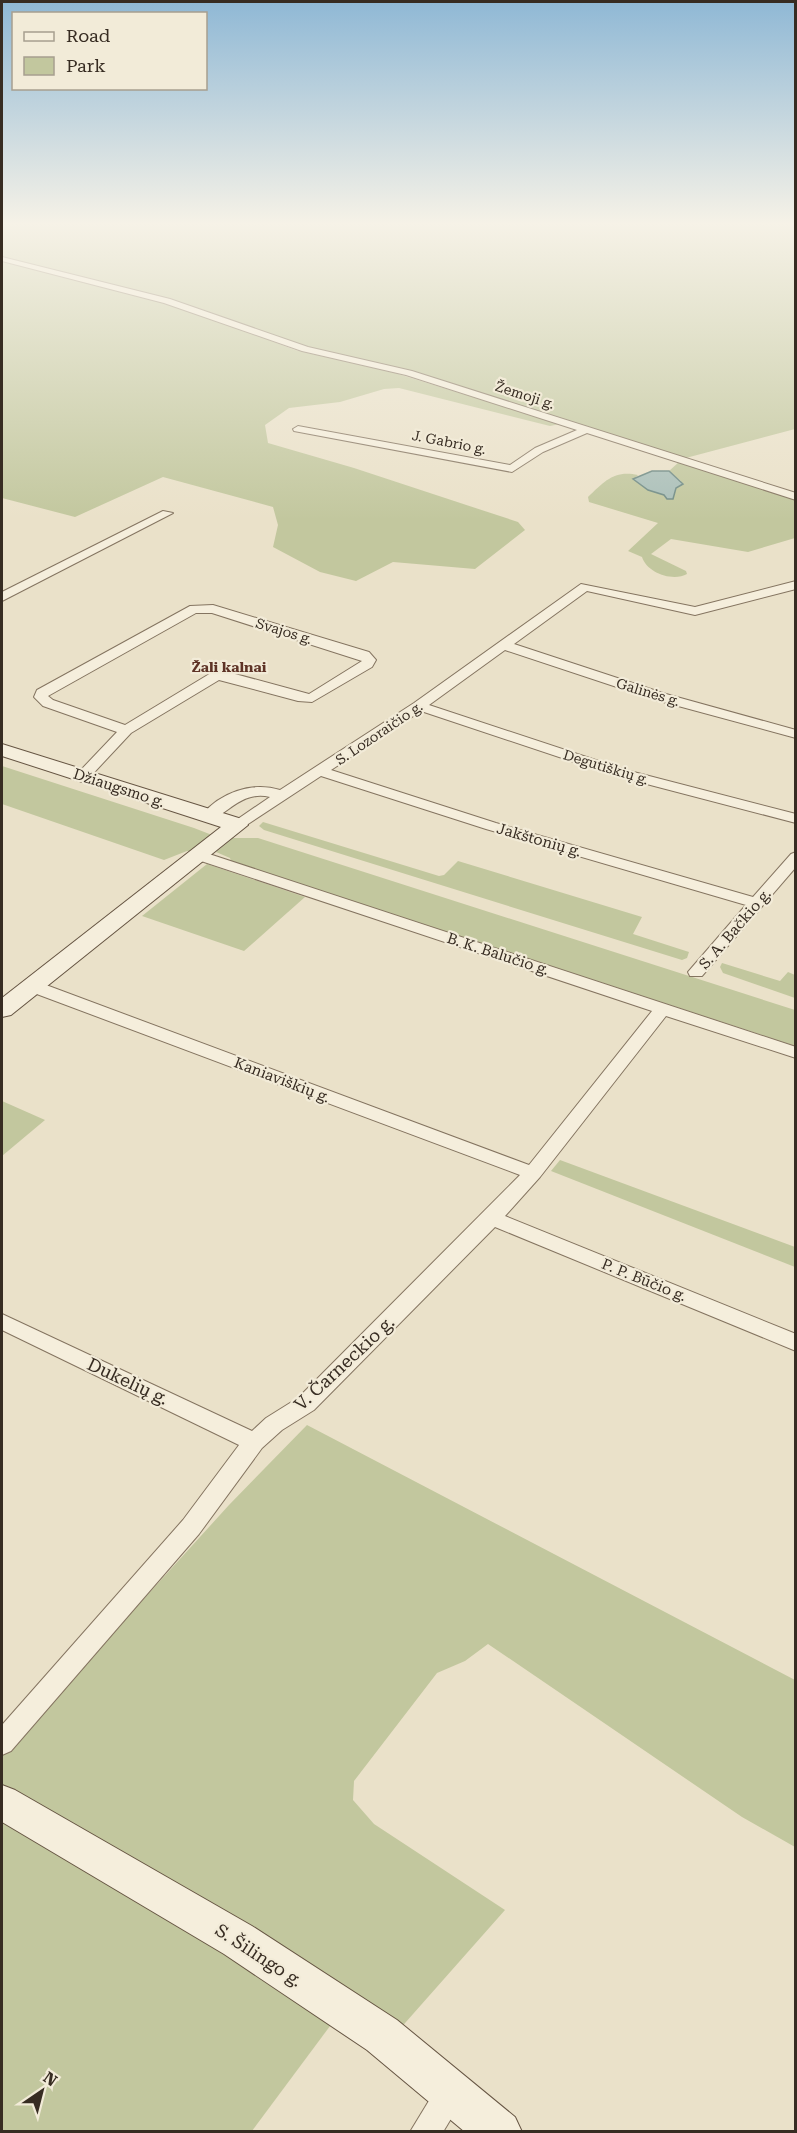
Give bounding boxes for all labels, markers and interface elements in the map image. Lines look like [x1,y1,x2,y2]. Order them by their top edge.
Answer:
legend [12,12,207,90]
text: Road [66,25,111,46]
text: Park [66,55,106,76]
street label: Žemoji g. [493,378,557,412]
street label: J. Gabrio g. [411,427,487,457]
street label: Svajos g. [254,615,314,647]
district label: Žali kalnai [192,659,267,675]
street label: Galinės g. [614,675,682,709]
street label: S. Lozoraičio g. [333,698,425,768]
street label: Degutiškių g. [561,746,651,788]
street label: Džiaugsmo g. [71,765,167,811]
street label: Jakštonių g. [495,819,583,861]
street label: S. A. Bačkio g. [695,885,775,973]
street label: B. K. Balučio g. [445,929,551,979]
street label: Kaniaviškių g. [232,1053,332,1107]
street label: P. P. Būčio g. [599,1255,689,1305]
street label: V. Čarneckio g. [290,1311,398,1415]
street label: Dukelių g. [84,1353,172,1409]
street label: S. Šilingo g. [212,1919,306,1991]
north arrow [12,2061,72,2121]
text: N [40,2068,61,2090]

